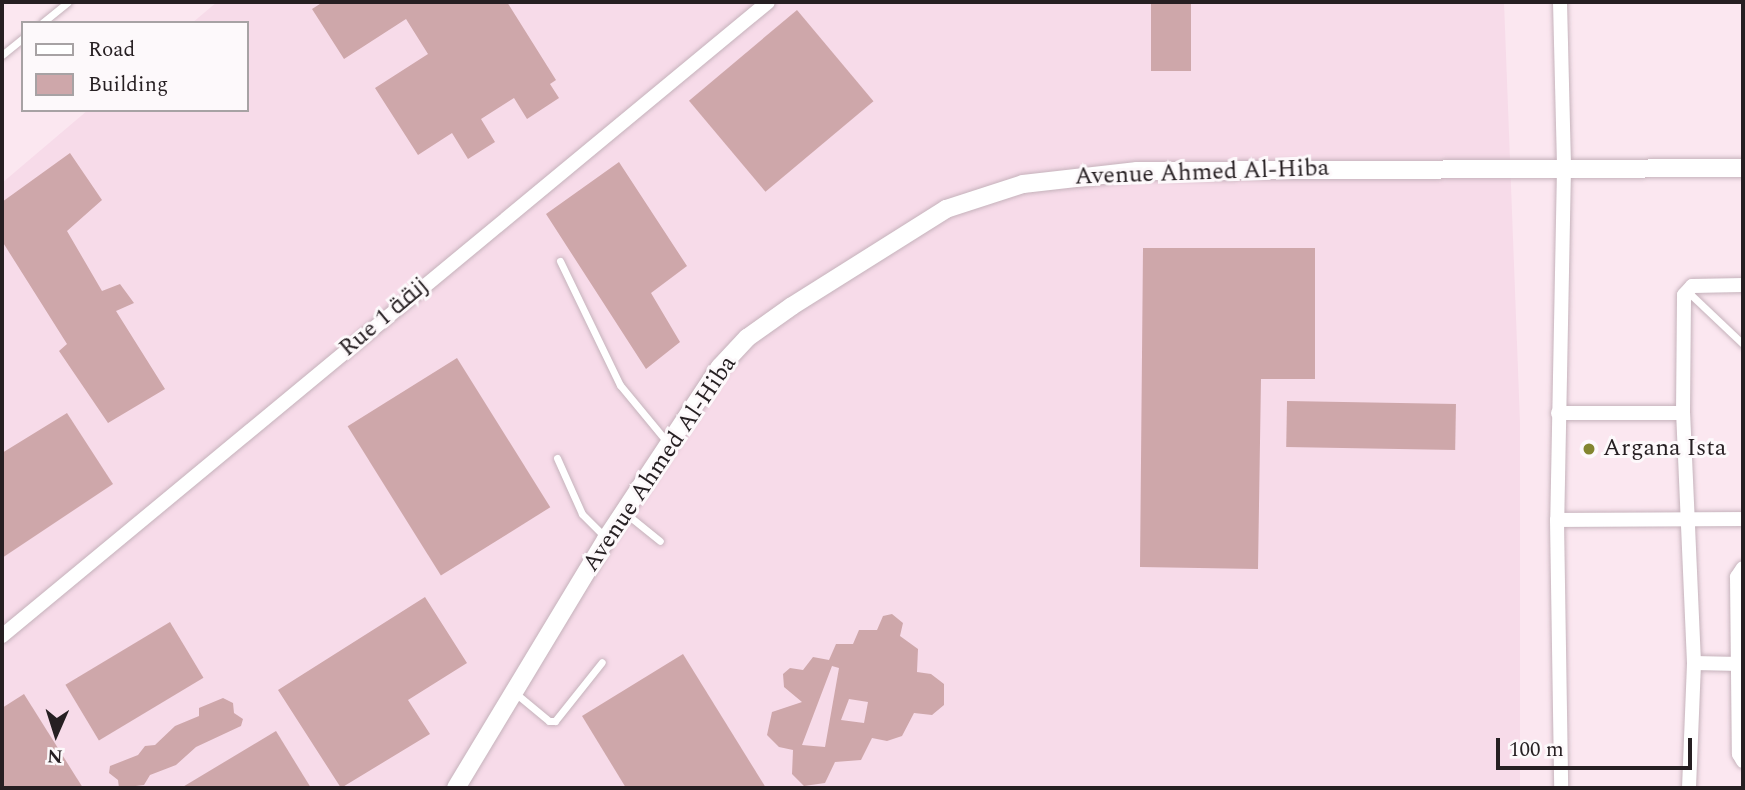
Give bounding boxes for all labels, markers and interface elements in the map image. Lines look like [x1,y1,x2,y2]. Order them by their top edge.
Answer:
legend [21,21,248,112]
text: Road [88,34,135,66]
text: Building [88,69,168,101]
street label: Avenue Ahmed Al-Hiba [1074,154,1330,192]
street label: Rue 1 زنقة [334,273,434,363]
street label: Avenue Ahmed Al-Hiba [577,350,743,578]
place label: Argana Ista [1603,435,1726,463]
marker: Argana Ista [1581,441,1597,457]
north arrow [21,699,91,769]
scale bar [1500,724,1696,768]
text: 100 m [1509,734,1564,766]
text: N [46,741,63,770]

